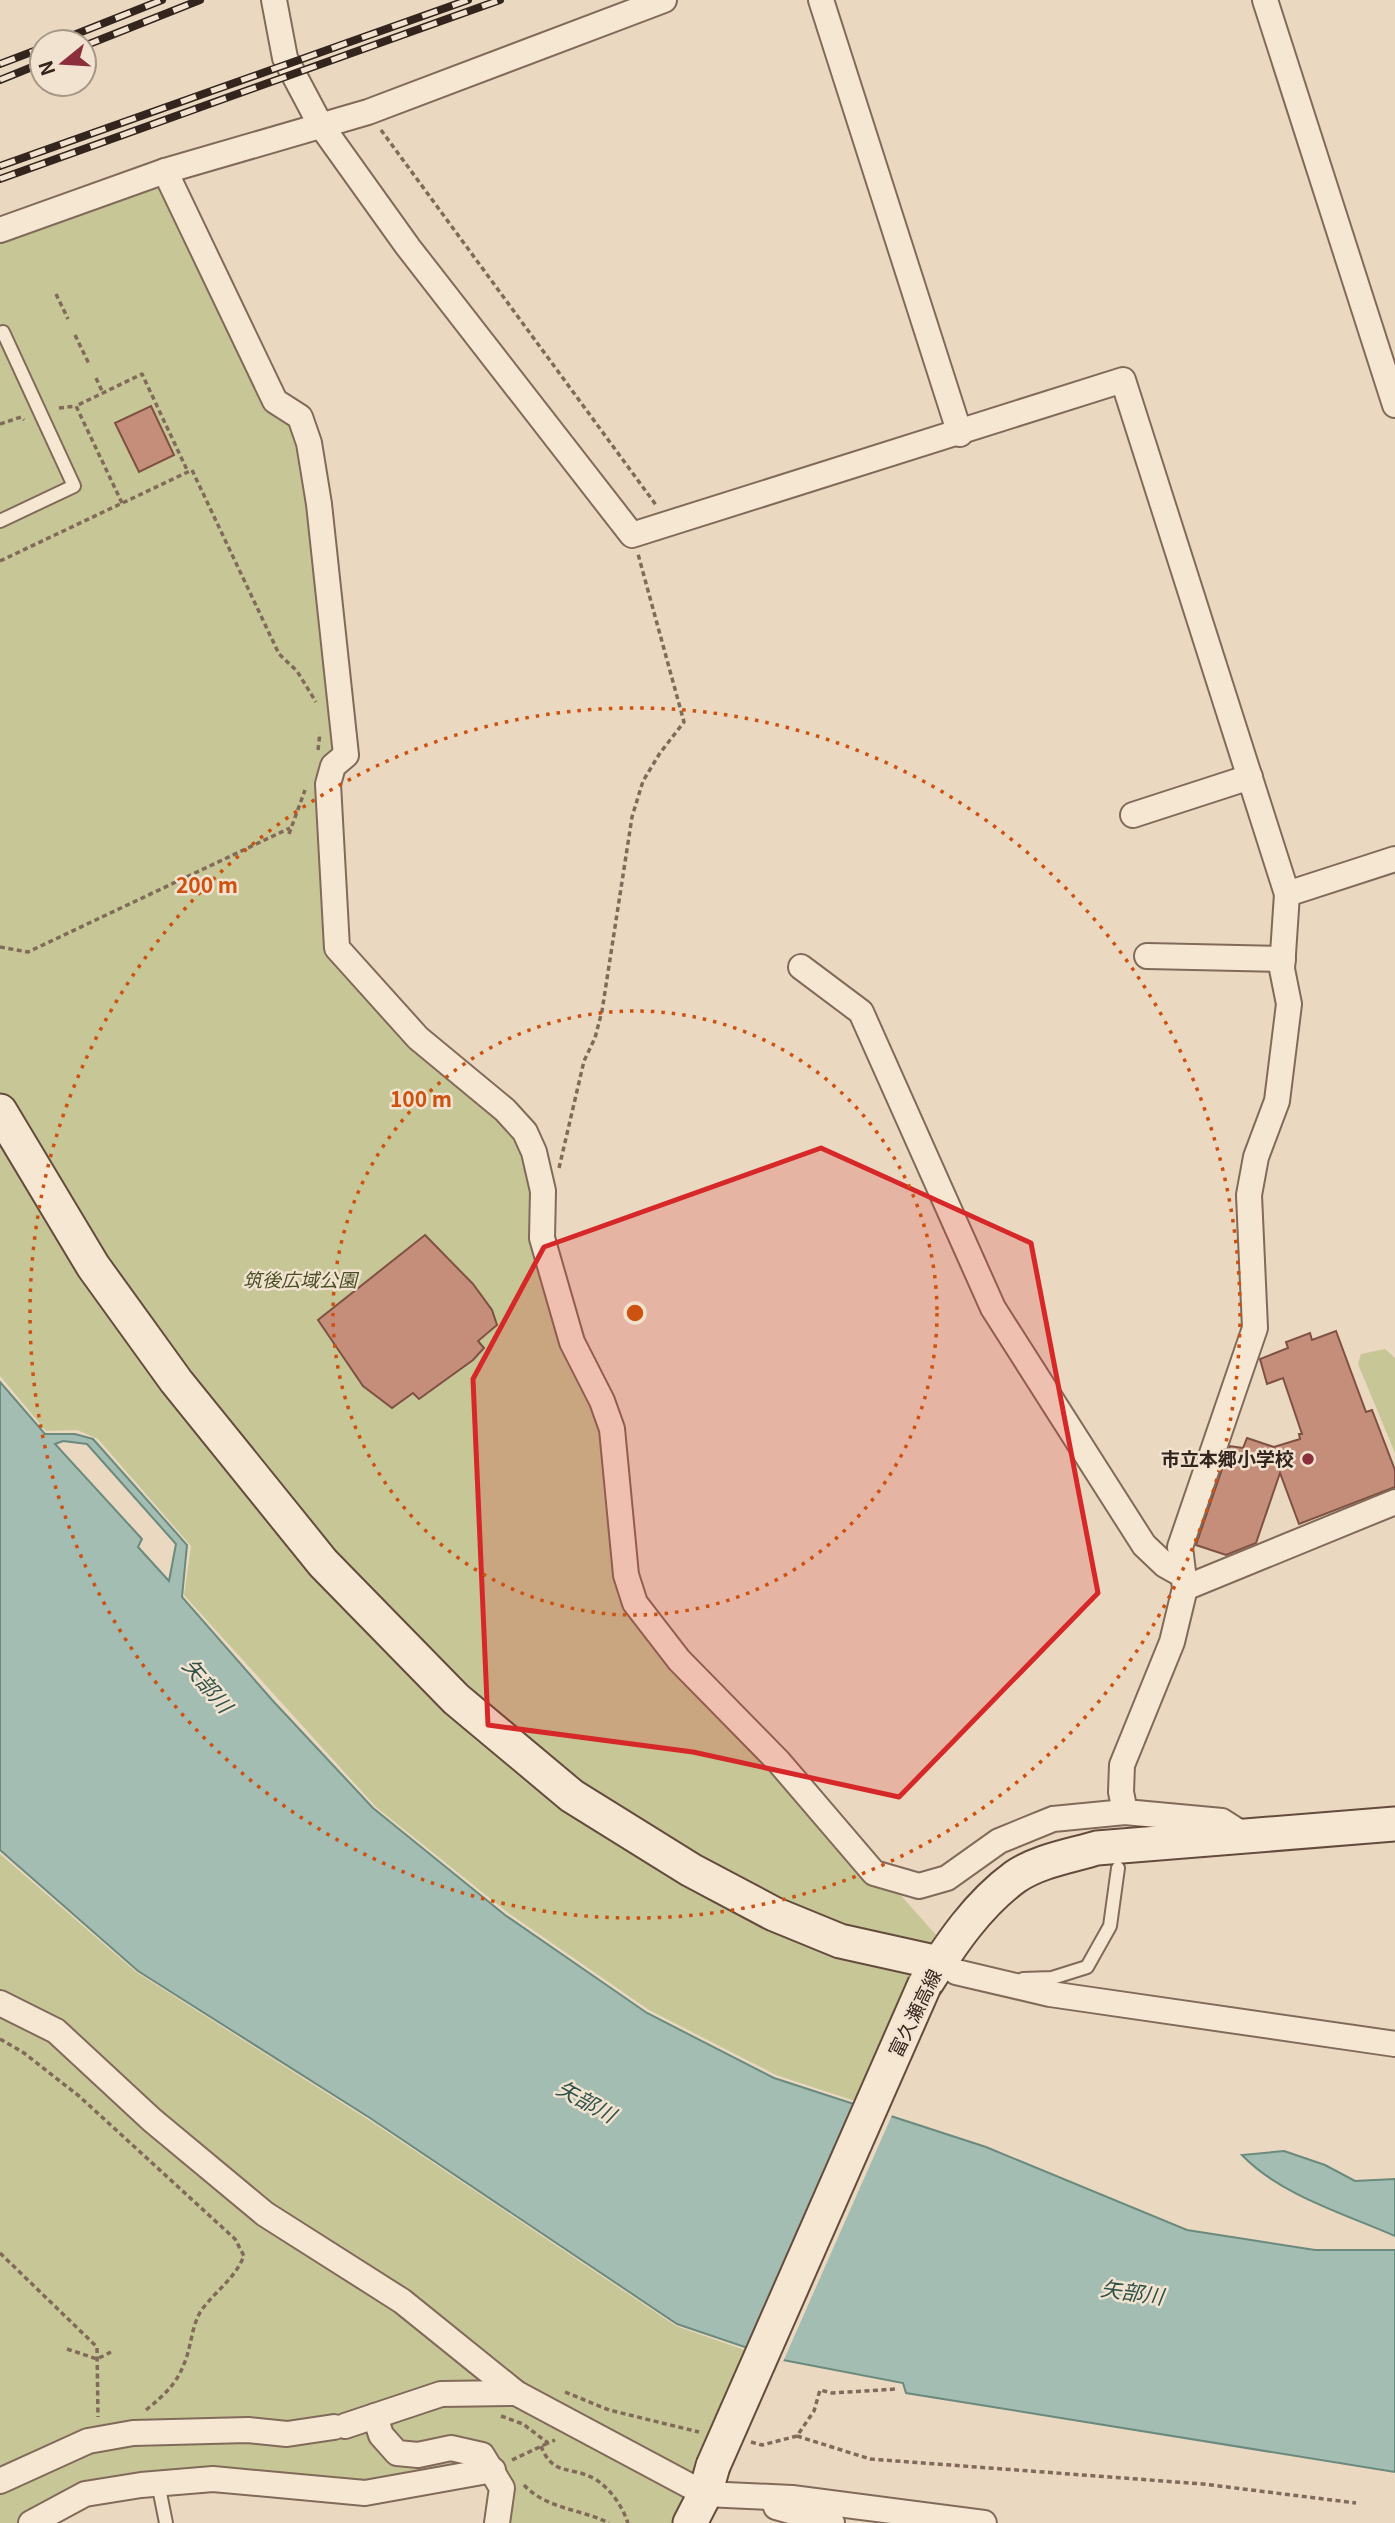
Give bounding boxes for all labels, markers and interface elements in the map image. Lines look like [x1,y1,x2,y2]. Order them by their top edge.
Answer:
north arrow [28,28,98,98]
text: N [30,58,60,80]
text: 200 m [176,869,238,899]
text: 100 m [390,1083,452,1113]
park label: 筑後広域公園 [243,1265,360,1292]
centre of rings [623,1301,647,1325]
place label: 市立本郷小学校 [1161,1444,1294,1471]
marker: 市立本郷小学校 [1300,1451,1316,1467]
water label: 矢部川 [177,1651,242,1720]
street label: 富久瀬高線 [881,1964,947,2061]
water label: 矢部川 [552,2072,624,2130]
water label: 矢部川 [1099,2272,1168,2311]

